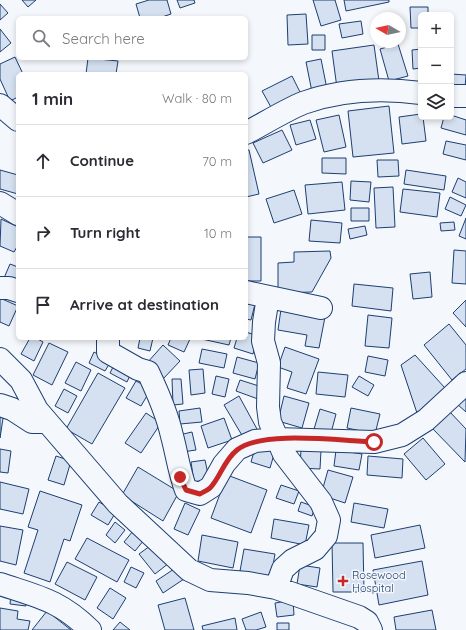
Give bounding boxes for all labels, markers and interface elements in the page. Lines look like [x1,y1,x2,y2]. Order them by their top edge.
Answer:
north arrow [370,12,406,48]
map controls [418,12,454,120]
button: + [418,12,454,48]
search box [16,16,248,60]
icon: search [30,27,52,49]
text: Search here [62,29,145,48]
button: − [418,48,454,84]
button: layers [418,84,454,120]
text: 1 min [32,88,73,109]
text: Walk · 80 m [162,90,232,106]
icon: ahead [32,150,54,172]
text: Continue [70,151,134,170]
text: 70 m [202,153,232,169]
icon: right [32,222,54,244]
text: Turn right [70,223,141,242]
text: 10 m [204,225,232,241]
icon: arrive [32,294,54,316]
text: Arrive at destination [70,295,219,314]
route start [365,433,383,451]
route end [171,468,189,486]
place label: Rosewood Hospital [352,568,406,595]
marker: Rosewood Hospital [337,575,349,587]

